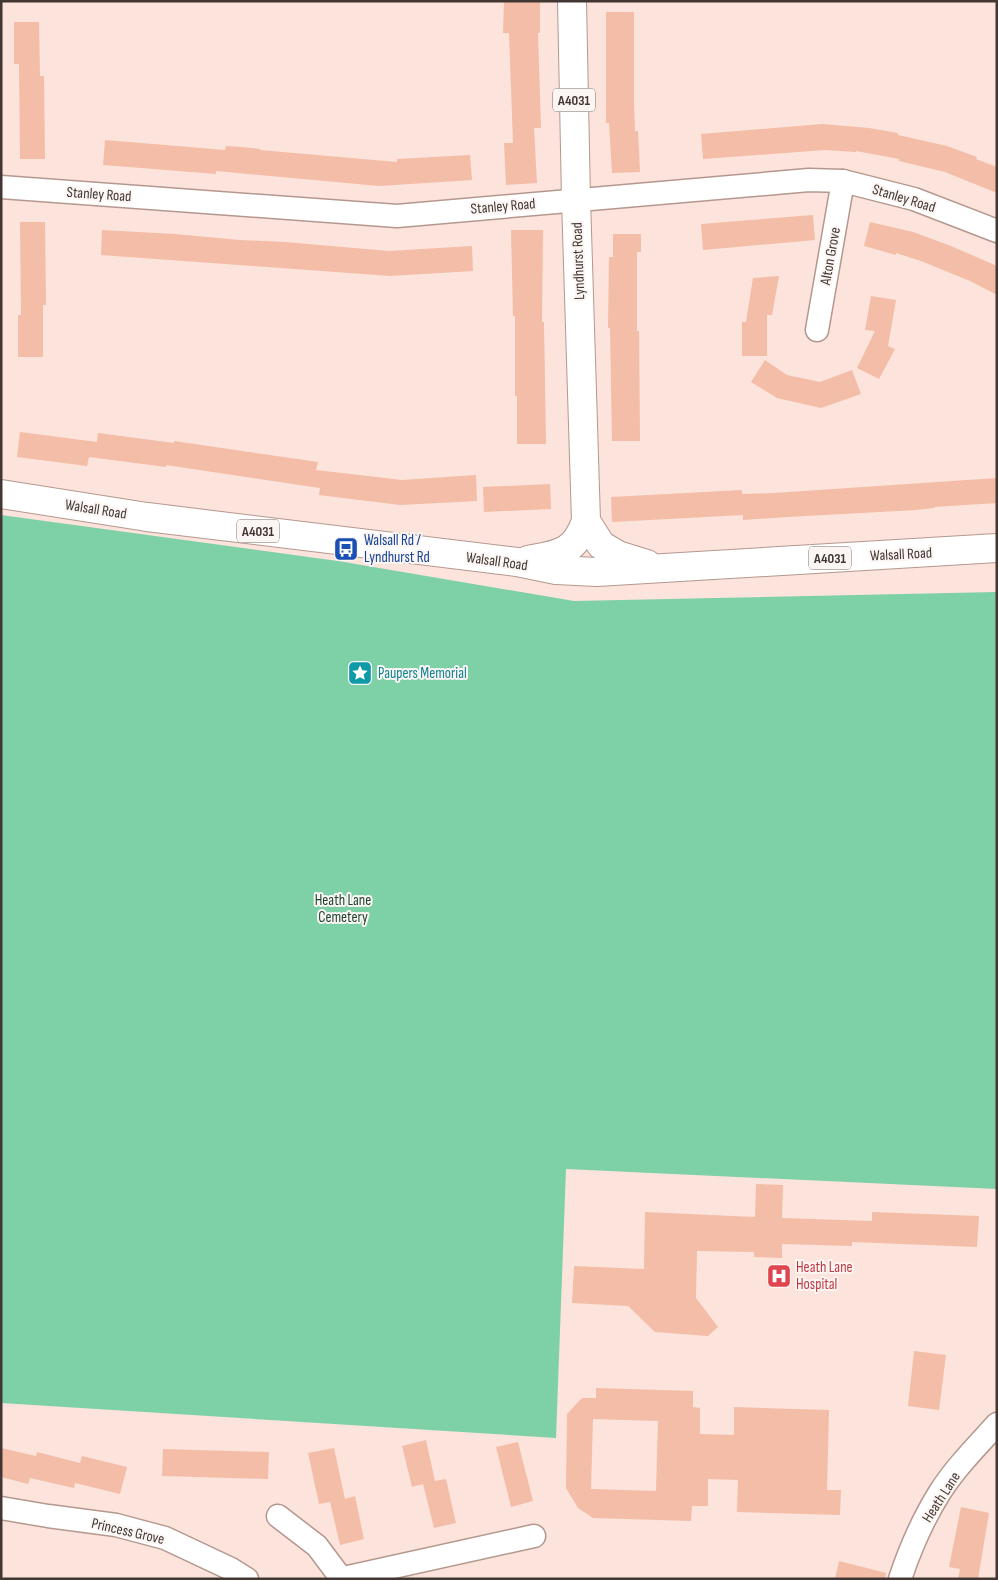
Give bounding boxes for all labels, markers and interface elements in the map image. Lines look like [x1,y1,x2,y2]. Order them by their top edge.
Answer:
road number: A4031 [553,88,595,112]
street label: Stanley Road [870,180,938,217]
street label: Stanley Road [66,183,132,206]
street label: Stanley Road [470,194,536,219]
street label: Lyndhurst Road [568,222,589,300]
street label: Alton Grove [816,226,845,287]
street label: Walsall Road [64,495,128,524]
road number: A4031 [237,520,279,542]
place label: Walsall Rd / Lyndhurst Rd [364,531,430,567]
bus stop icon: Walsall Rd / Lyndhurst Rd [333,536,359,562]
street label: Walsall Road [870,543,932,566]
road number: A4031 [809,546,851,570]
street label: Walsall Road [465,548,529,575]
place icon: Paupers Memorial [347,660,373,686]
place label: Paupers Memorial [378,664,467,683]
park label: Heath Lane Cemetery [315,891,371,927]
place label: Heath Lane Hospital [796,1258,853,1294]
hospital icon: Heath Lane Hospital [766,1263,792,1289]
street label: Heath Lane [918,1468,965,1526]
street label: Princess Grove [90,1514,166,1549]

